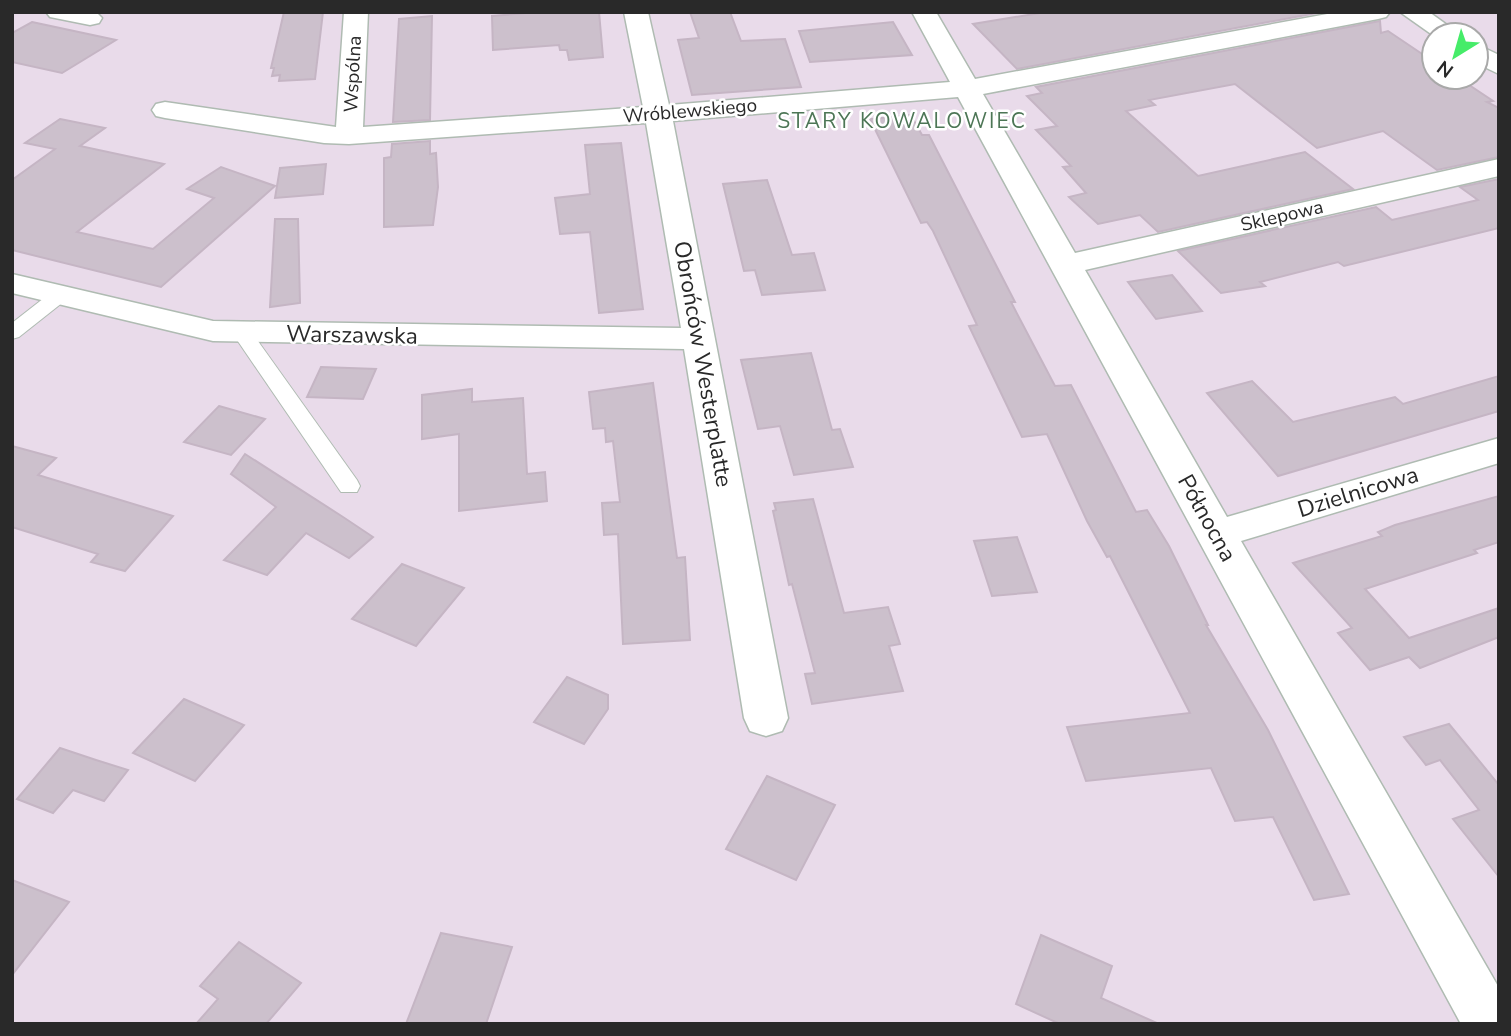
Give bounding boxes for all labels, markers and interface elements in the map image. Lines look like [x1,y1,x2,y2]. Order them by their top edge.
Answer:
north arrow [1420,21,1490,91]
street label: Wspólna [338,35,368,113]
text: N [1432,54,1459,83]
street label: Wróblewskiego [622,92,758,130]
district label: STARY KOWALOWIEC [777,107,1027,135]
street label: Sklepowa [1238,194,1326,238]
street label: Obrońców Westerplatte [666,239,740,489]
street label: Warszawska [286,318,418,352]
street label: Dzielnicowa [1294,459,1422,525]
street label: Północna [1170,469,1244,567]

